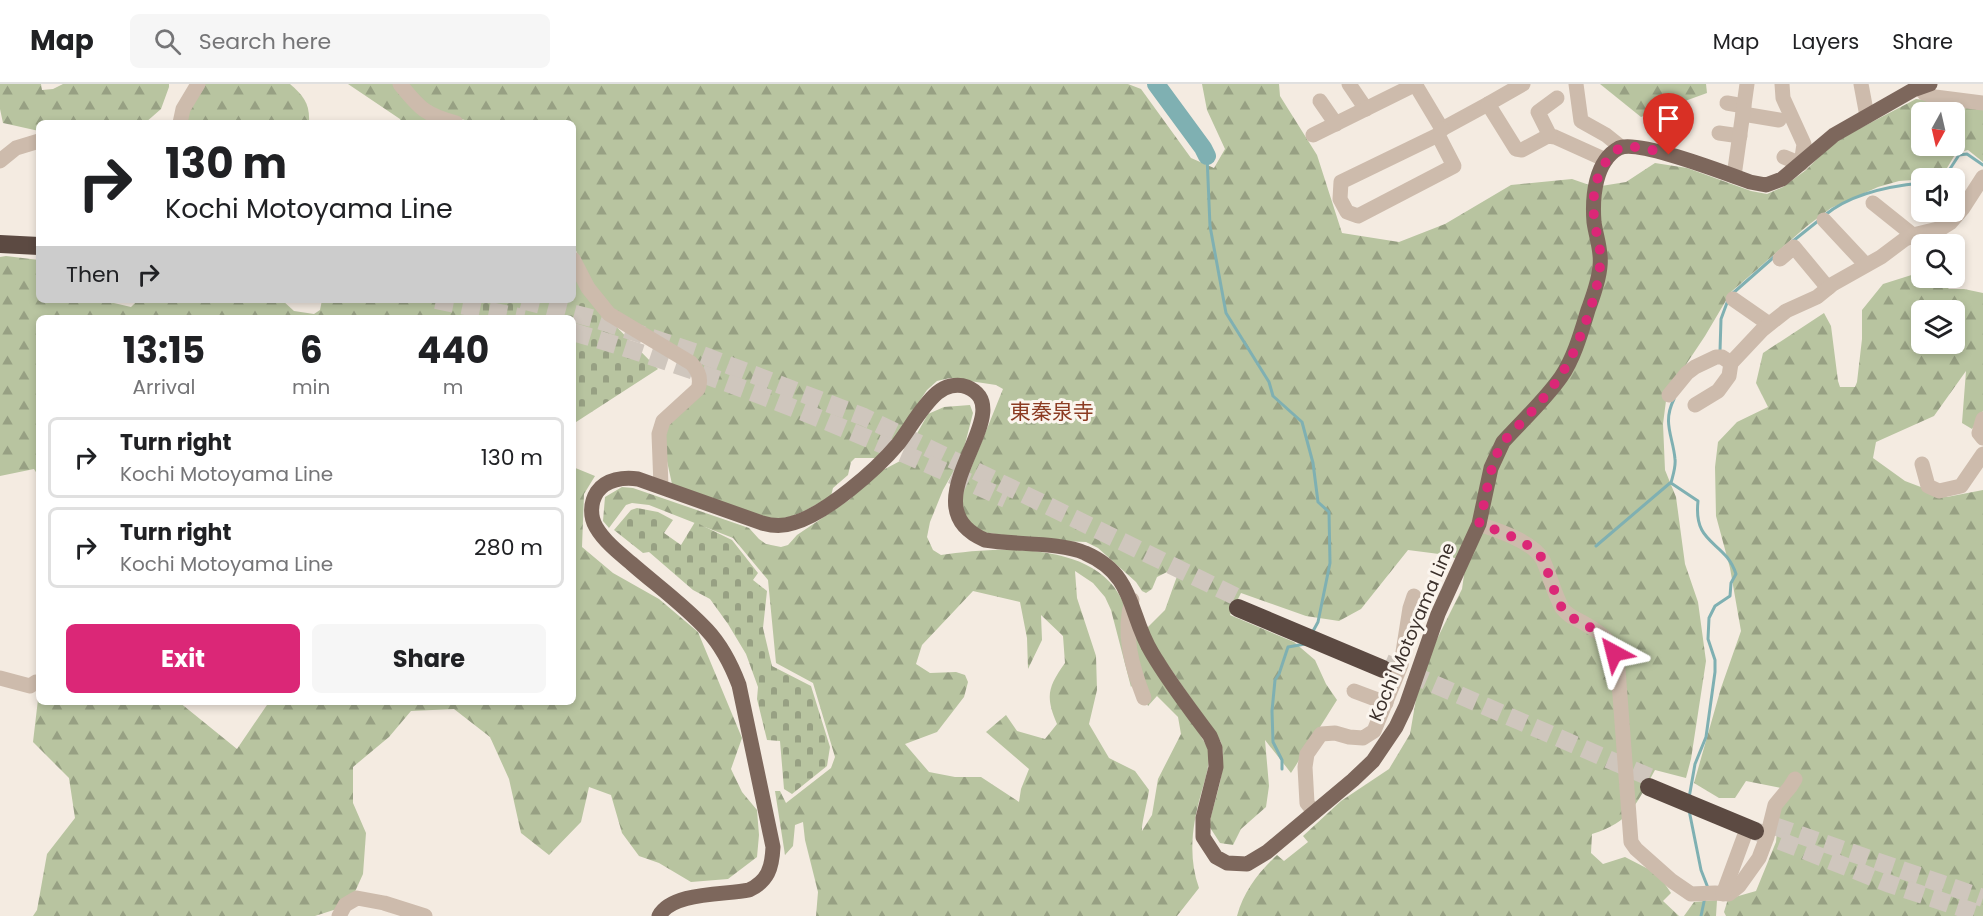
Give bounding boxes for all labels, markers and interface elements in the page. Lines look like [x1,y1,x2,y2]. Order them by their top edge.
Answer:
search box [130,14,550,68]
text: Map [30,21,94,60]
icon: search [151,25,184,58]
text: Search here [199,26,331,57]
text: Map [1713,27,1759,56]
text: Layers [1792,27,1859,56]
text: Share [1892,27,1953,56]
pin [1643,93,1694,155]
icon: arrive [1652,102,1685,135]
north arrow [1911,102,1965,156]
map controls [1911,102,1965,354]
text: 130 m [165,134,287,193]
icon: right [66,144,144,222]
button: sound [1911,168,1965,222]
text: Kochi Motoyama Line [165,190,453,227]
button: search [1911,234,1965,288]
icon: right [132,258,165,291]
text: Then [66,259,120,290]
button: layers [1911,300,1965,354]
text: 13:15 [123,325,205,376]
text: 6 [300,325,323,376]
text: 440 [417,325,489,376]
text: Arrival [132,373,195,401]
text: min [292,373,330,401]
text: m [443,373,463,401]
district label: 東秦泉寺 [1010,397,1094,426]
text: Turn right [120,427,231,458]
icon: right [69,441,102,474]
text: 130 m [481,442,543,473]
text: Kochi Motoyama Line [120,460,333,488]
text: Turn right [120,517,231,548]
icon: right [69,531,102,564]
text: 280 m [474,532,543,563]
street label: Kochi Motoyama Line [1363,539,1461,725]
text: Kochi Motoyama Line [120,550,333,578]
position arrow [1582,621,1646,685]
button: Exit [66,624,300,693]
button: Share [312,624,546,693]

